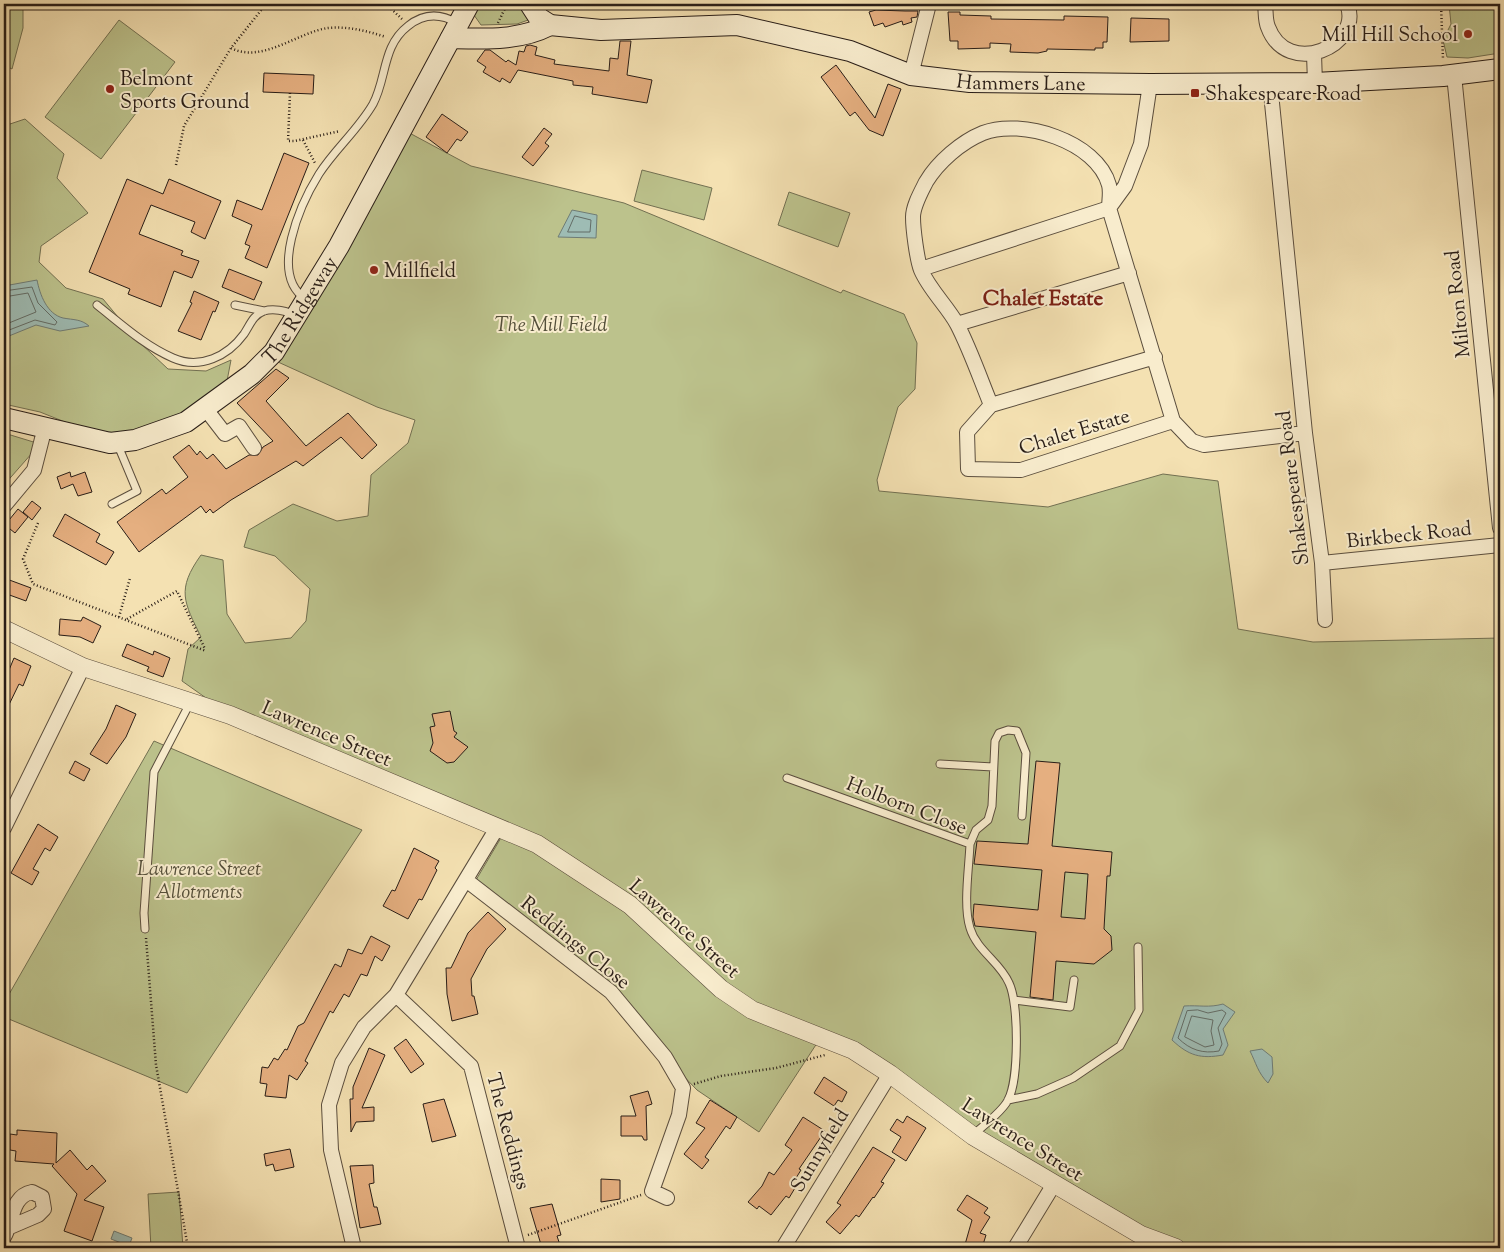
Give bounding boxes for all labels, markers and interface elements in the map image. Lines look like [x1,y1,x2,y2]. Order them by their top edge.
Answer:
place label: Mill Hill School [1322,22,1458,51]
marker: Mill Hill School [1462,28,1474,40]
place label: Belmont Sports Ground [120,66,250,118]
street label: Hammers Lane [955,68,1086,100]
place label: Shakespeare Road [1205,81,1361,110]
marker: Belmont Sports Ground [104,83,116,95]
marker: Shakespeare Road [1189,87,1201,99]
street label: Milton Road [1439,248,1480,359]
street label: The Ridgeway [257,251,346,373]
place label: Millfield [384,258,456,287]
marker: Millfield [368,264,380,276]
district label: Chalet Estate [983,285,1103,315]
park label: The Mill Field [495,312,607,341]
street label: Chalet Estate [1016,403,1134,464]
street label: Shakespeare Road [1271,409,1318,567]
street label: Birkbeck Road [1345,516,1473,557]
street label: Lawrence Street [257,695,396,776]
street label: Holborn Close [841,771,971,844]
park label: Lawrence Street Allotments [137,856,261,908]
street label: Lawrence Street [622,873,745,986]
street label: Reddings Close [513,890,636,997]
street label: The Reddings [477,1070,536,1193]
street label: Lawrence Street [955,1092,1088,1190]
street label: Sunnyfield [785,1104,858,1199]

